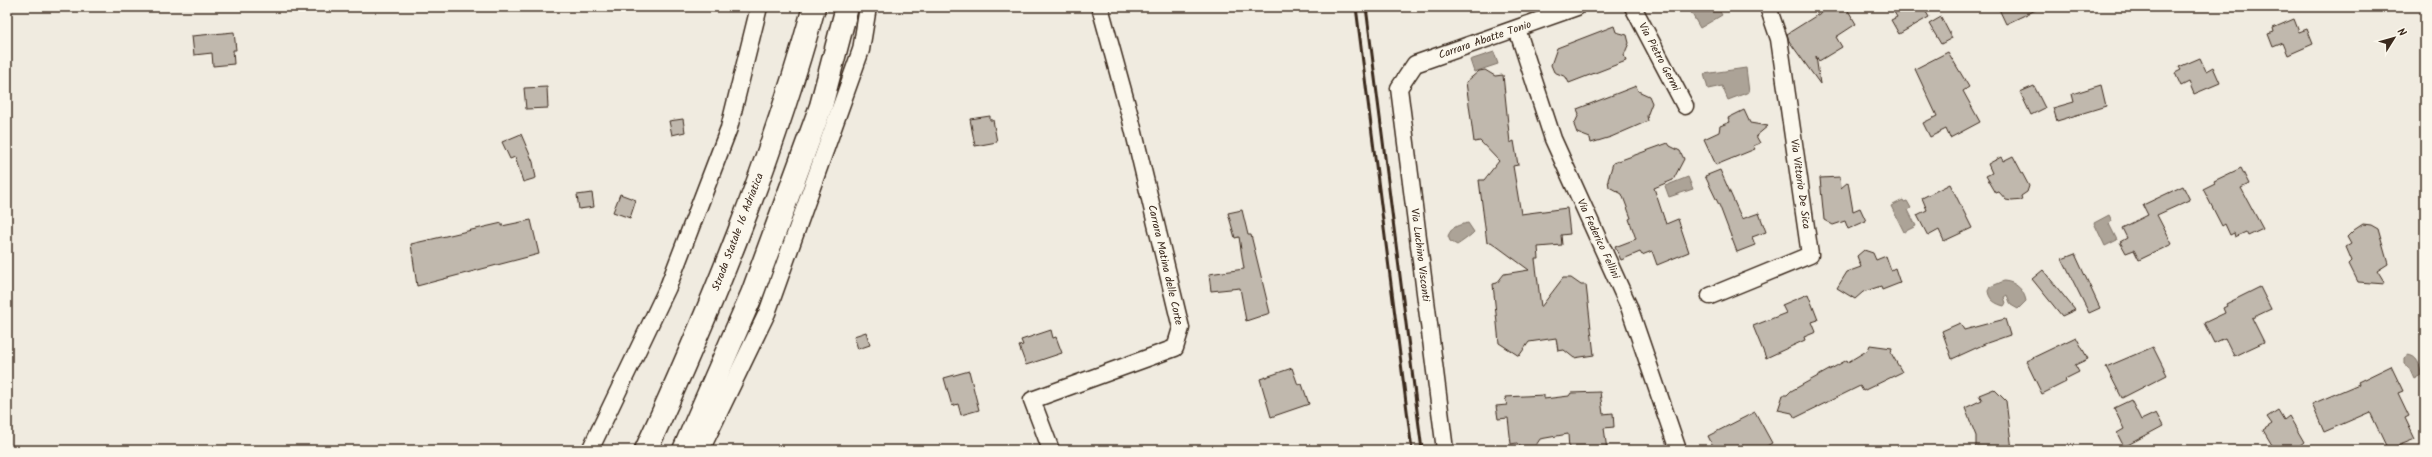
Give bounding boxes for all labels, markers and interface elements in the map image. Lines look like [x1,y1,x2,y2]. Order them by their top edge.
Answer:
street label: Carrara Abatte Tonio [1436,16,1534,64]
north arrow [2374,18,2414,58]
street label: Via Pietro Germi [1633,19,1685,95]
text: N [2392,24,2410,41]
street label: Via Vittorio De Sica [1785,138,1815,230]
street label: Strada Statale 16 Adriatica [707,170,769,294]
street label: Via Federico Fellini [1571,196,1625,283]
street label: Carrara Matina delle Corte [1142,203,1188,327]
street label: Via Luchino Visconti [1405,207,1435,303]

